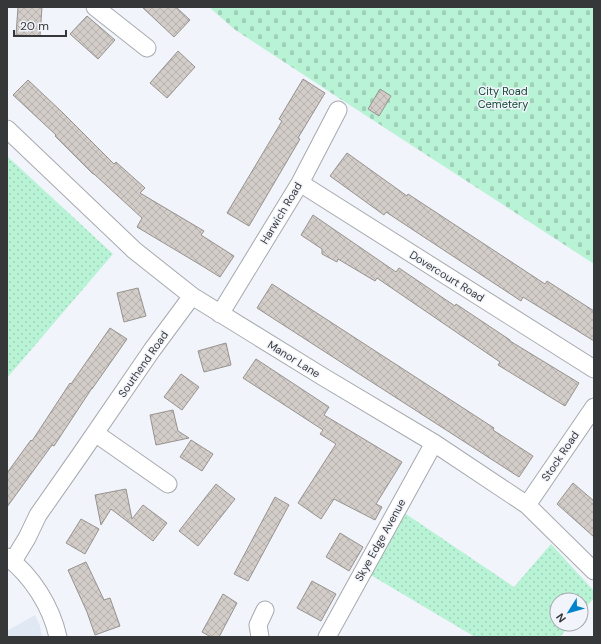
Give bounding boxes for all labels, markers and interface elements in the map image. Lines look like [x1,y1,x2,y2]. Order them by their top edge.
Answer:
scale bar [14,12,66,38]
text: 20 m [20,18,49,34]
park label: City Road Cemetery [478,84,528,111]
street label: Harwich Road [257,179,305,246]
street label: Dovercourt Road [407,247,487,305]
street label: Southend Road [115,328,171,400]
street label: Manor Lane [265,337,323,381]
street label: Stock Road [538,428,582,484]
street label: Skye Edge Avenue [352,496,408,584]
north arrow [549,592,589,632]
text: N [553,611,569,625]

